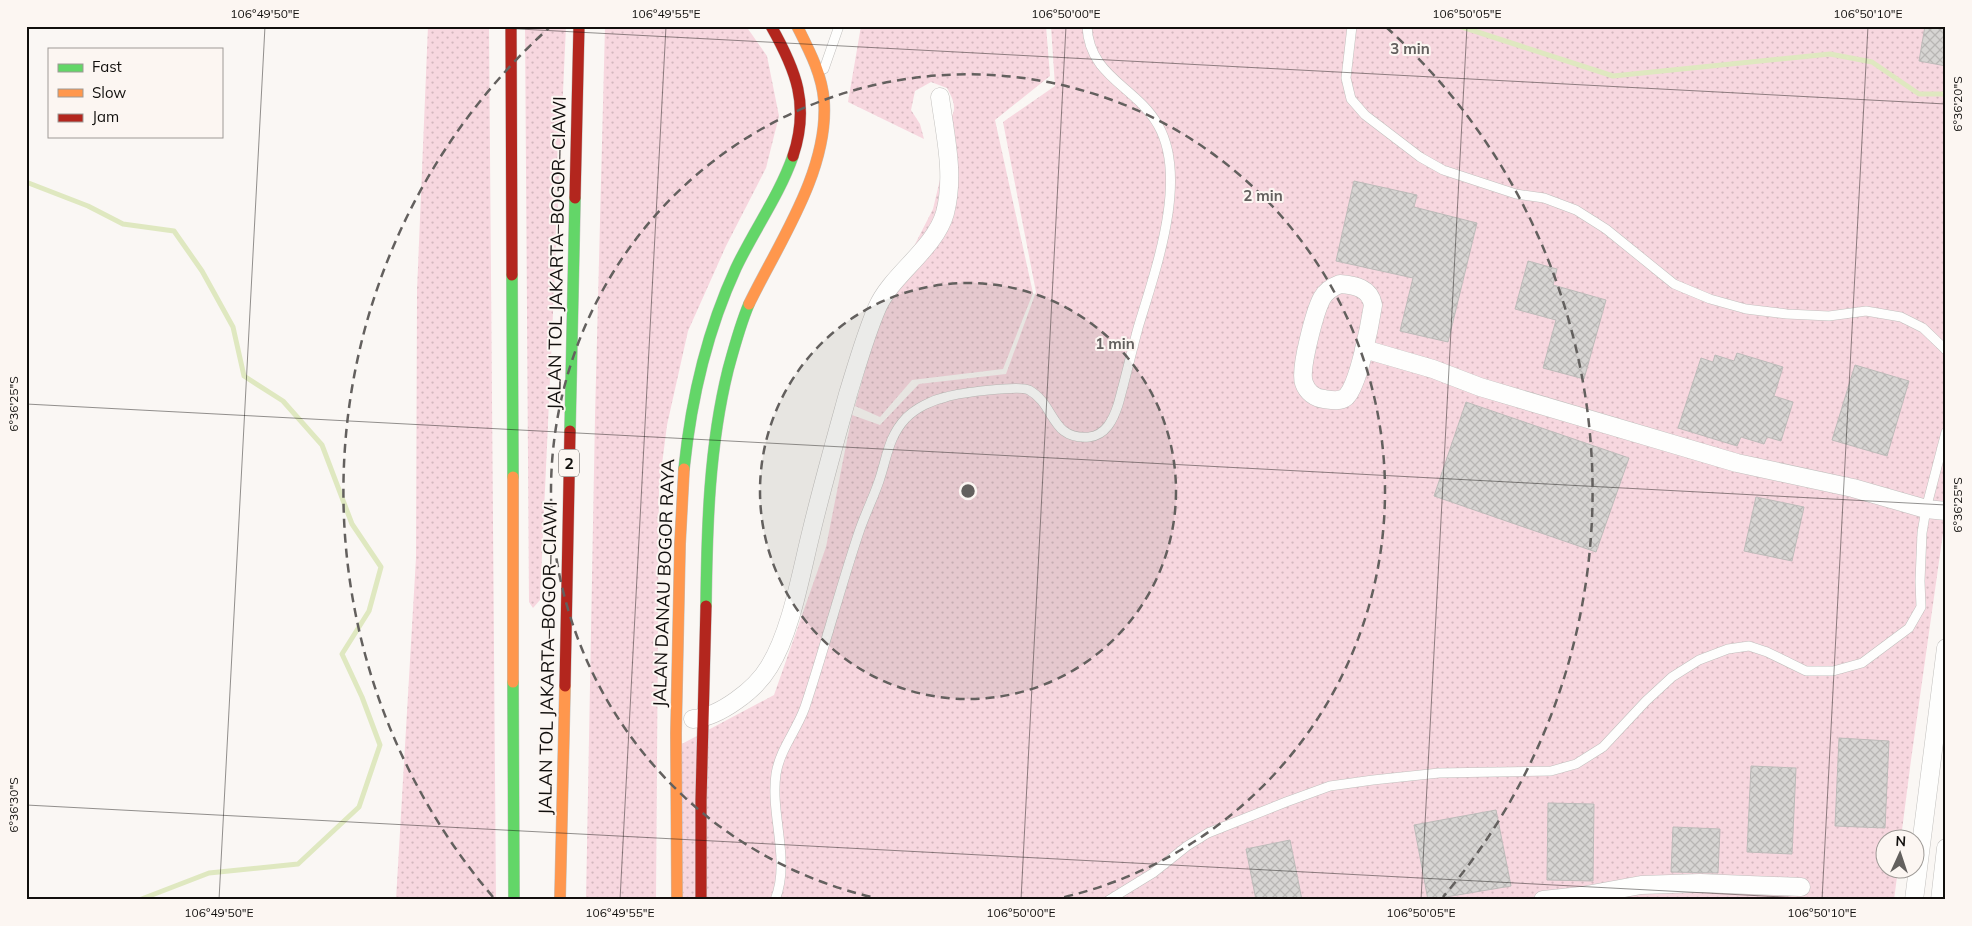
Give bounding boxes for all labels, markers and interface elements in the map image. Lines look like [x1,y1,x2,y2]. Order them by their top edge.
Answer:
text: 106°49'50"E [230,6,300,21]
text: 106°49'55"E [631,6,701,21]
text: 106°50'00"E [1031,6,1101,21]
text: 106°50'05"E [1432,6,1502,21]
text: 106°50'10"E [1833,6,1903,21]
text: 3 min [1390,39,1430,58]
legend [48,48,222,138]
text: Fast [92,57,122,76]
text: 6°36'20"S [1950,76,1965,132]
text: Slow [92,83,126,102]
street label: JALAN TOL JAKARTA–BOGOR–CIAWI [542,96,571,410]
text: Jam [92,107,119,126]
text: 2 min [1243,186,1283,205]
text: 1 min [1095,334,1135,353]
text: 6°36'25"S [6,376,21,432]
road number: 2 [559,449,579,476]
street label: JALAN DANAU BOGOR RAYA [648,458,679,708]
text: 6°36'25"S [1950,477,1965,533]
centre of rings [959,482,977,500]
street label: JALAN TOL JAKARTA–BOGOR–CIAWI [533,501,562,815]
text: 6°36'30"S [6,777,21,833]
north arrow [1874,828,1924,878]
text: N [1895,832,1906,850]
text: 106°49'50"E [184,905,254,920]
text: 106°49'55"E [585,905,655,920]
text: 106°50'00"E [986,905,1056,920]
text: 106°50'05"E [1386,905,1456,920]
text: 106°50'10"E [1787,905,1857,920]

